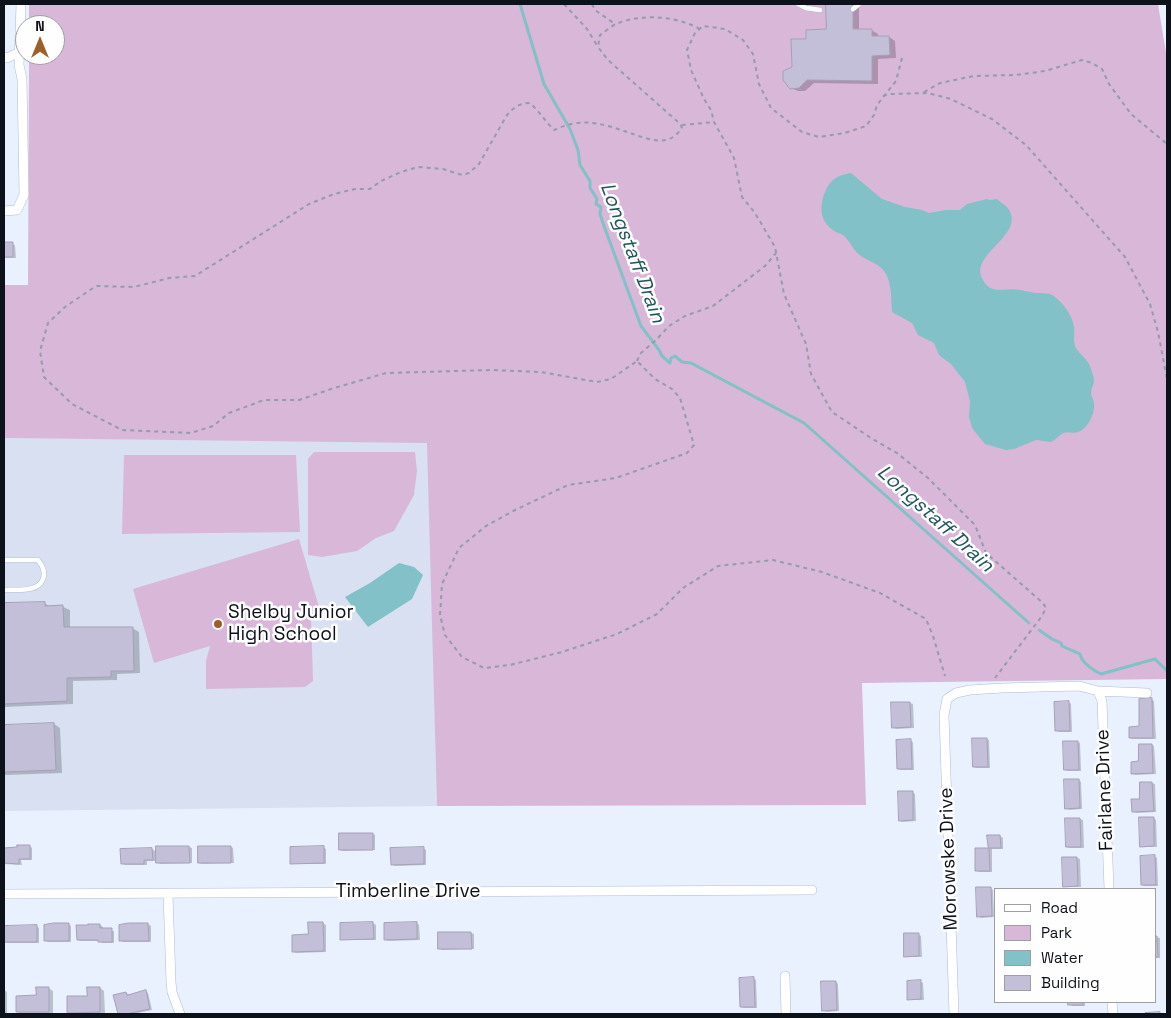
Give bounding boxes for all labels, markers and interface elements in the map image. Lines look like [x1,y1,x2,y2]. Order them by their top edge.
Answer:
north arrow [15,15,65,65]
text: N [35,17,45,35]
water label: Longstaff Drain [594,180,670,326]
water label: Longstaff Drain [872,461,998,577]
place label: Shelby Junior High School [228,602,354,646]
marker: Shelby Junior High School [212,618,224,630]
street label: Fairlane Drive [1091,729,1119,851]
street label: Morowske Drive [935,787,963,931]
street label: Timberline Drive [335,881,481,903]
legend [994,888,1156,1003]
text: Road [1041,898,1078,917]
text: Park [1041,923,1072,942]
text: Water [1041,948,1083,967]
text: Building [1041,973,1100,992]

